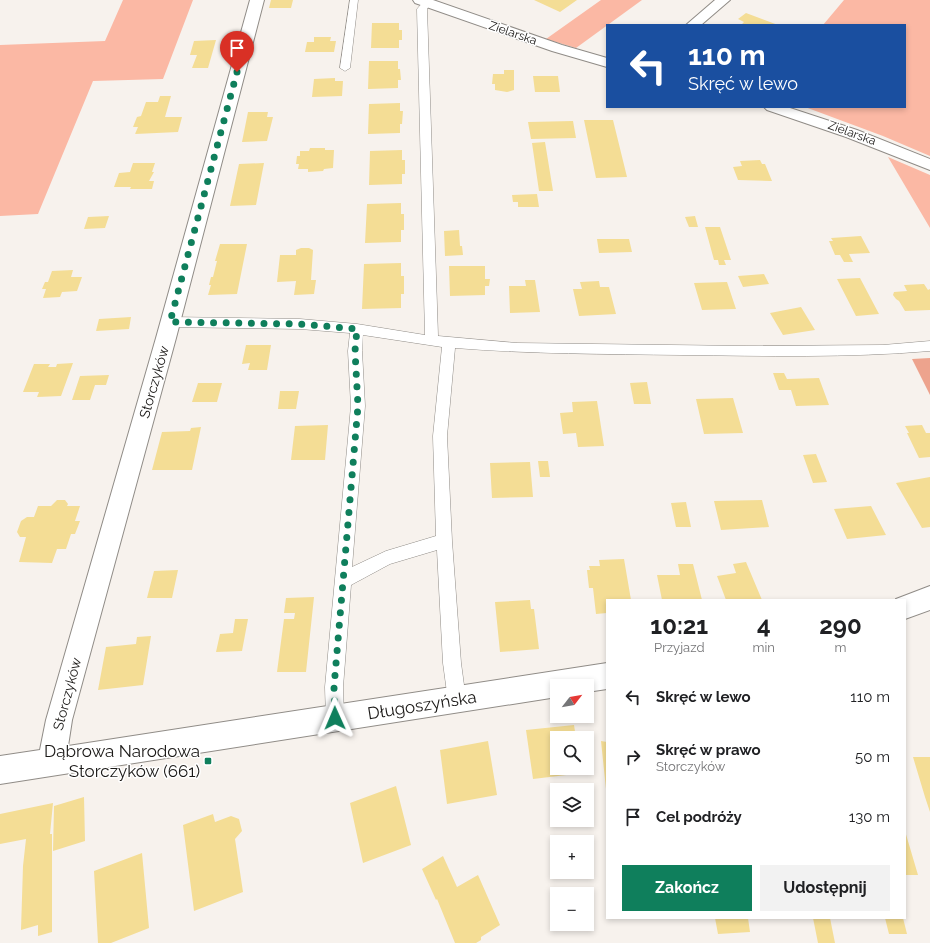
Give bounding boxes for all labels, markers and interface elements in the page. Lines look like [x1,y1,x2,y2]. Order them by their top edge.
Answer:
street label: Zielarska [487,18,539,48]
pin [220,31,254,72]
icon: arrive [226,37,248,59]
text: 110 m [688,39,766,72]
icon: left [622,40,674,92]
text: Skręć w lewo [688,73,798,94]
street label: Zielarska [826,118,878,148]
street label: Storczyków [136,343,172,420]
text: 10:21 [650,611,708,640]
text: 4 [757,611,771,640]
text: 290 [819,611,862,640]
text: Przyjazd [654,640,705,655]
text: min [753,640,775,655]
text: m [834,640,846,655]
street label: Storczyków [50,655,85,732]
north arrow [550,679,594,723]
map controls [550,679,594,931]
icon: left [622,686,644,708]
street label: Długoszyńska [366,687,478,723]
text: Skręć w lewo [656,688,751,706]
text: 110 m [850,688,890,706]
position arrow [314,697,356,739]
button: search [550,731,594,775]
place label: Dąbrowa Narodowa Storczyków (661) [44,741,200,781]
text: Skręć w prawo [656,741,761,759]
icon: right [622,746,644,768]
text: 50 m [855,748,890,766]
marker: Dąbrowa Narodowa Storczyków (661) [203,756,213,766]
text: Storczyków [656,759,725,774]
button: layers [550,783,594,827]
icon: arrive [622,806,644,828]
text: Cel podróży [656,808,742,826]
text: 130 m [849,808,890,826]
button: + [550,835,594,879]
button: Zakończ [622,865,752,911]
button: Udostępnij [760,865,890,911]
button: − [550,887,594,931]

